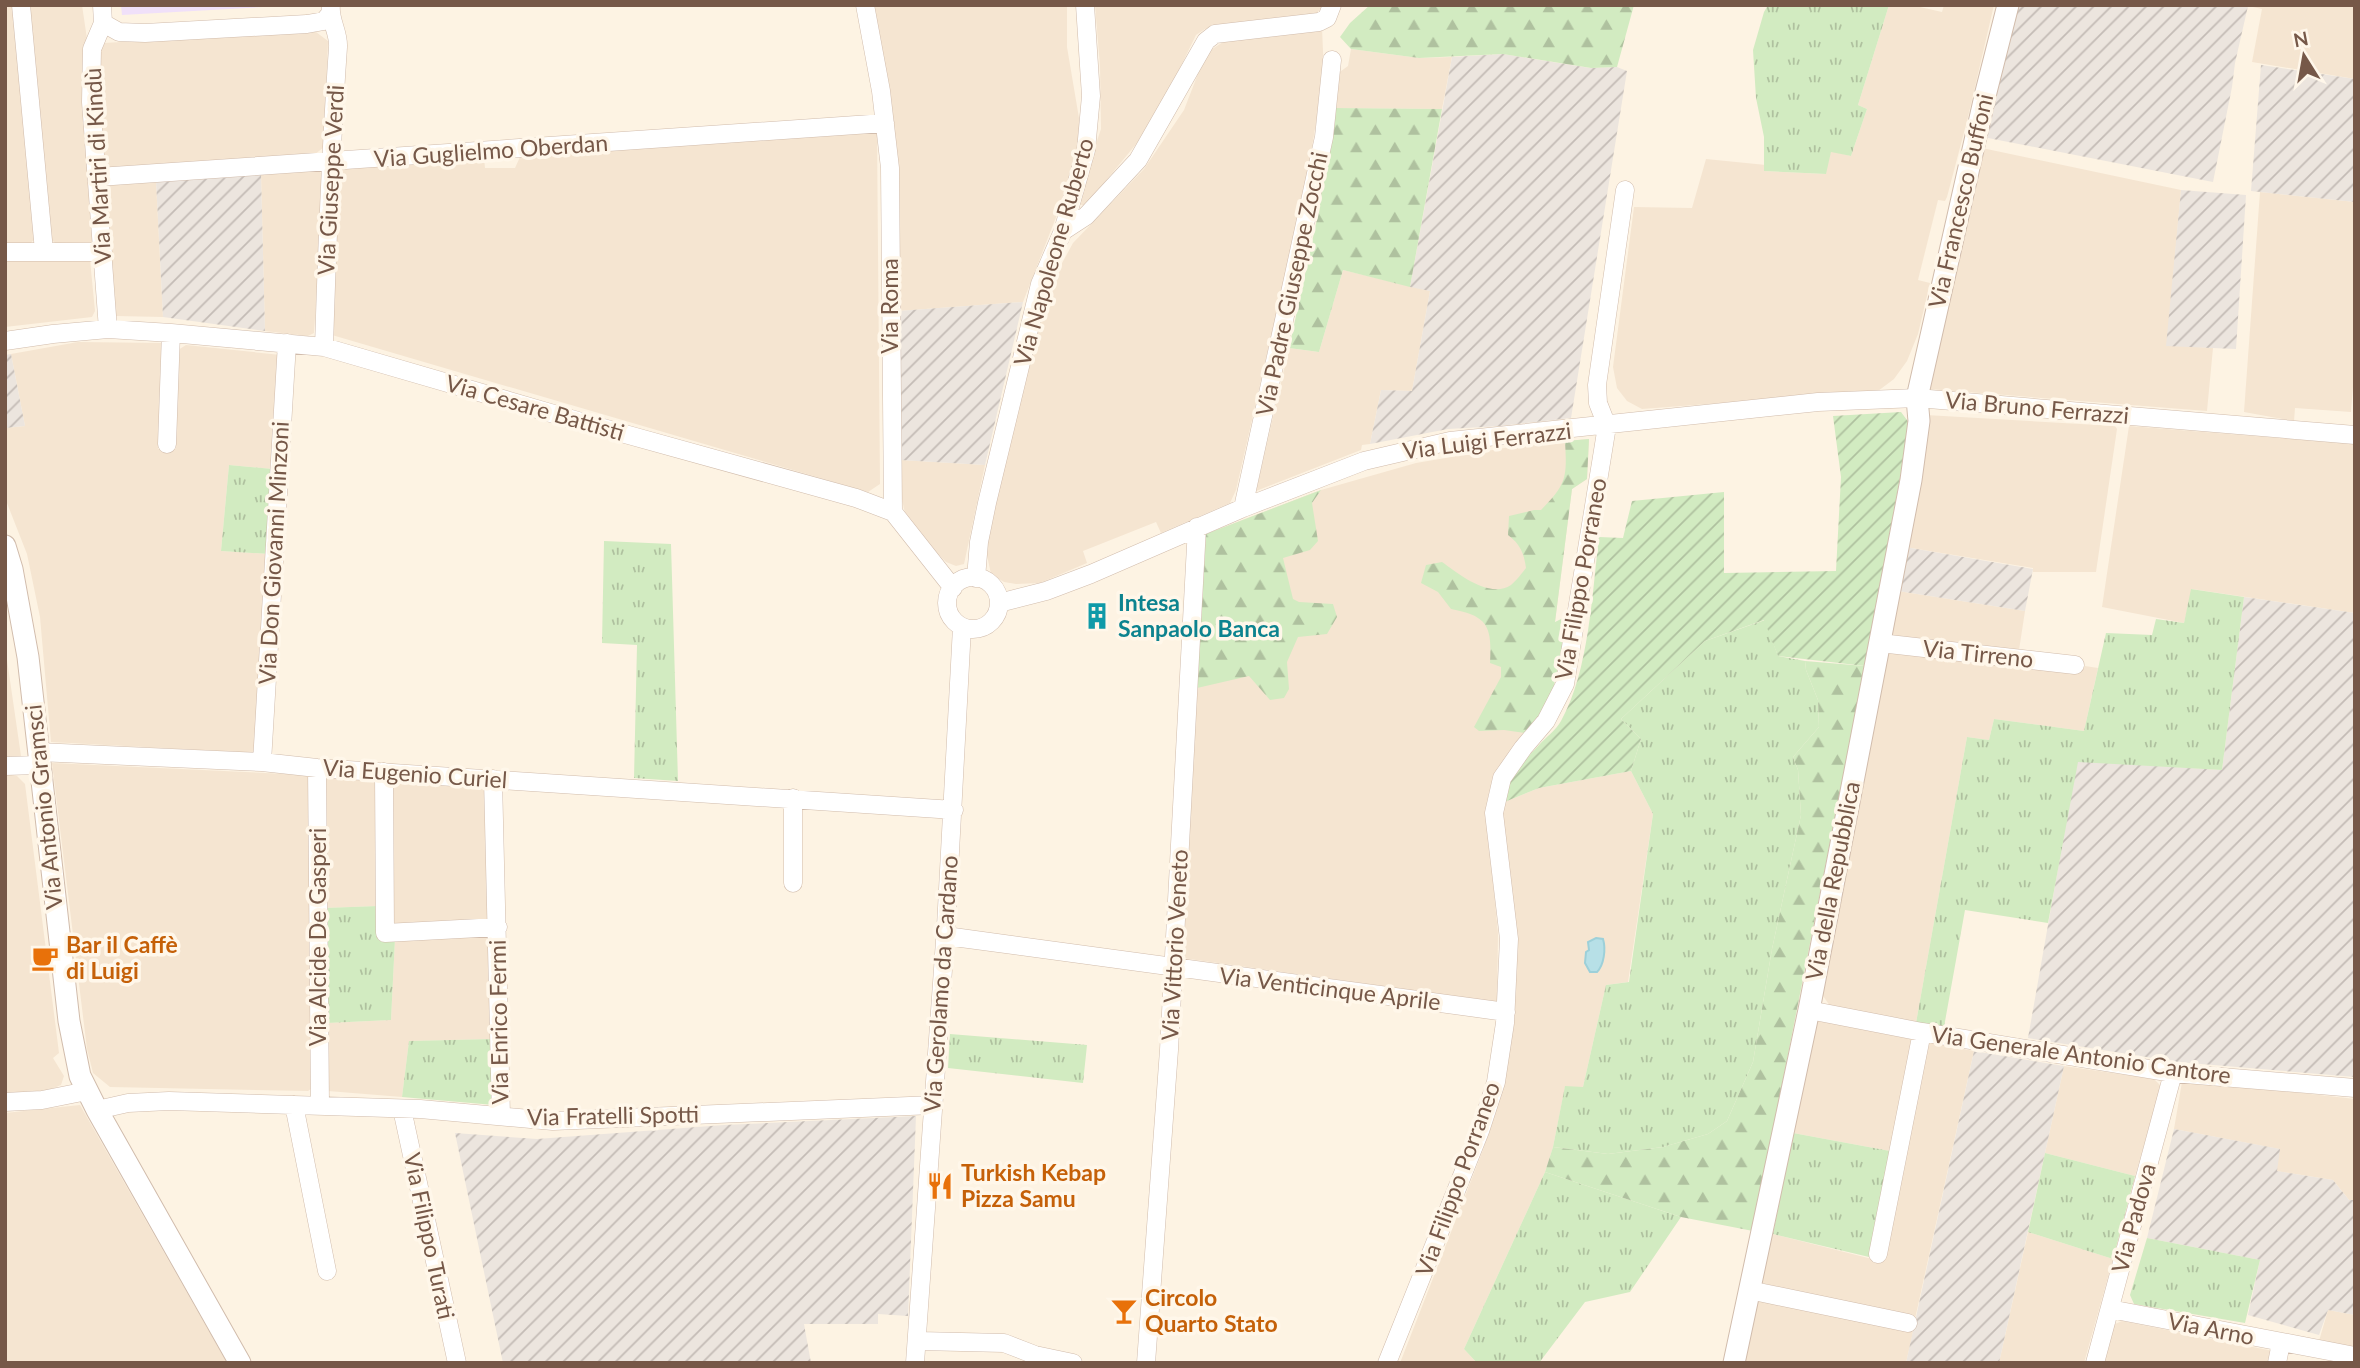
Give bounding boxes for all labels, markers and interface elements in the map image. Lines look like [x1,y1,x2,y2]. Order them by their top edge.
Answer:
north arrow [2269,21,2339,91]
text: N [2291,26,2310,52]
street label: Via Martiri di Kindù [78,67,116,265]
street label: Via Giuseppe Verdi [311,84,349,276]
street label: Via Francesco Buffoni [1922,91,1998,311]
street label: Via Guglielmo Oberdan [373,128,609,172]
street label: Via Napoleone Ruberto [1007,135,1099,369]
street label: Via Padre Giuseppe Zocchi [1249,149,1333,419]
street label: Via Roma [875,258,903,354]
street label: Via Cesare Battisti [443,368,628,446]
street label: Via Bruno Ferrazzi [1944,385,2130,429]
street label: Via Luigi Ferrazzi [1401,416,1573,464]
street label: Via Don Giovanni Minzoni [252,421,294,685]
street label: Via Filippo Porraneo [1548,476,1612,682]
place label: Intesa Sanpaolo Banca [1118,588,1280,642]
building icon: Intesa Sanpaolo Banca [1082,601,1112,631]
street label: Via Tirreno [1921,633,2035,673]
street label: Via Antonio Gramsci [18,703,68,911]
street label: Via Eugenio Curiel [322,753,508,793]
street label: Via della Repubblica [1799,779,1865,983]
street label: Via Alcide De Gasperi [303,828,331,1046]
street label: Via Vittorio Veneto [1155,849,1193,1041]
street label: Via Gerolamo da Cardano [917,854,963,1114]
place label: Bar il Caffè di Luigi [66,930,178,984]
street label: Via Enrico Fermi [483,939,513,1105]
cafe icon: Bar il Caffè di Luigi [30,943,60,973]
street label: Via Venticinque Aprile [1218,961,1442,1015]
street label: Via Generale Antonio Cantore [1930,1019,2233,1089]
street label: Via Filippo Porraneo [1409,1078,1505,1280]
street label: Via Fratelli Spotti [527,1100,699,1130]
street label: Via Filippo Turati [399,1150,461,1322]
place label: Turkish Kebap Pizza Samu [961,1158,1106,1212]
street label: Via Padova [2105,1160,2161,1275]
restaurant icon: Turkish Kebap Pizza Samu [925,1171,955,1201]
place label: Circolo Quarto Stato [1145,1283,1278,1337]
bar icon: Circolo Quarto Stato [1109,1296,1139,1326]
street label: Via Arno [2166,1306,2257,1350]

